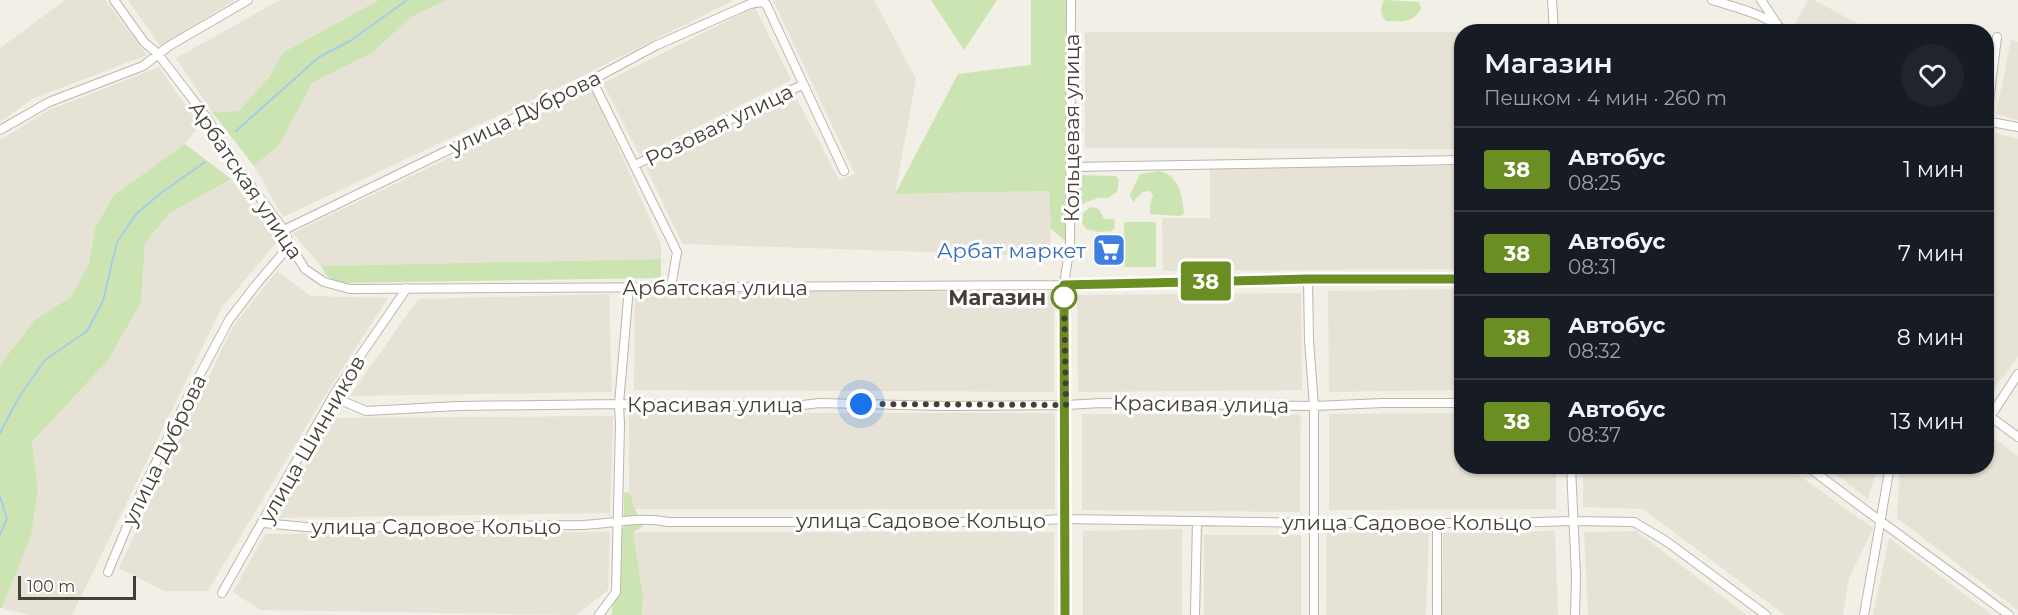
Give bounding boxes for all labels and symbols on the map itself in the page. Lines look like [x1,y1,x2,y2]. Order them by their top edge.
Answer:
street label: Кольцевая улица [1059,34,1084,222]
street label: улица Дуброва [444,65,605,160]
street label: Розовая улица [641,78,797,172]
street label: Арбатская улица [184,96,308,264]
supermarket icon: Арбат маркет [1091,232,1127,268]
place label: Арбат маркет [937,238,1086,263]
line badge: 38 [1179,262,1233,300]
street label: Арбатская улица [622,275,808,300]
marker: Магазин [1051,284,1077,310]
place label: Магазин [948,285,1046,310]
street label: улица Шинников [253,351,370,528]
street label: улица Дуброва [116,370,211,531]
your location [846,389,876,419]
street label: Красивая улица [1113,390,1289,418]
street label: Красивая улица [627,392,803,417]
street label: улица Садовое Кольцо [795,508,1046,533]
street label: улица Садовое Кольцо [1281,510,1532,535]
street label: улица Садовое Кольцо [310,514,561,539]
scale bar [18,573,136,600]

